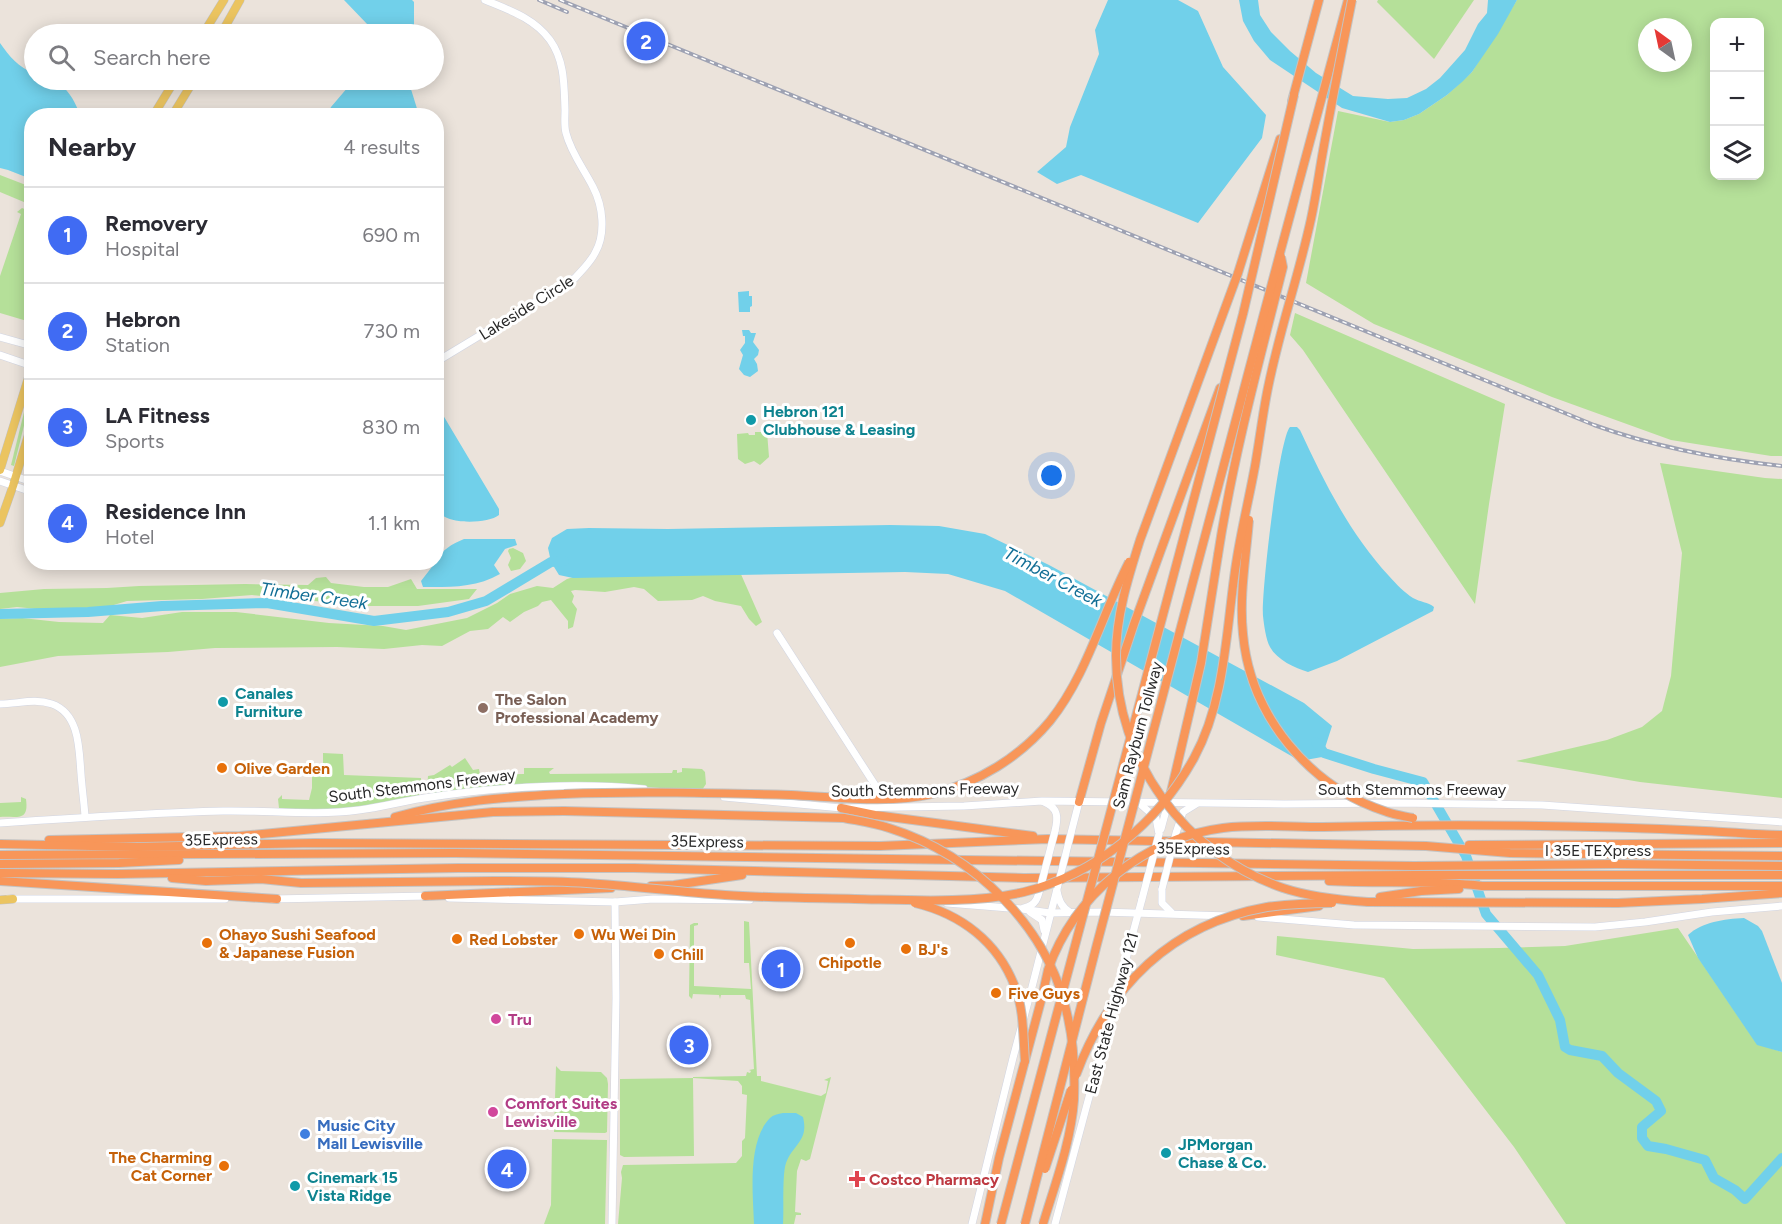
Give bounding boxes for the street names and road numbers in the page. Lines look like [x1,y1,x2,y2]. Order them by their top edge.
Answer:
street label: Lakeside Circle [476,271,577,344]
street label: Sam Rayburn Tollway [1109,659,1166,811]
street label: South Stemmons Freeway [327,765,517,806]
street label: South Stemmons Freeway [831,778,1020,801]
street label: South Stemmons Freeway [1318,780,1507,799]
street label: 35Express [184,829,258,850]
street label: 35Express [670,831,744,852]
street label: 35Express [1156,838,1230,859]
street label: I 35E TEXpress [1545,841,1651,860]
street label: East State Highway 121 [1081,930,1142,1096]

